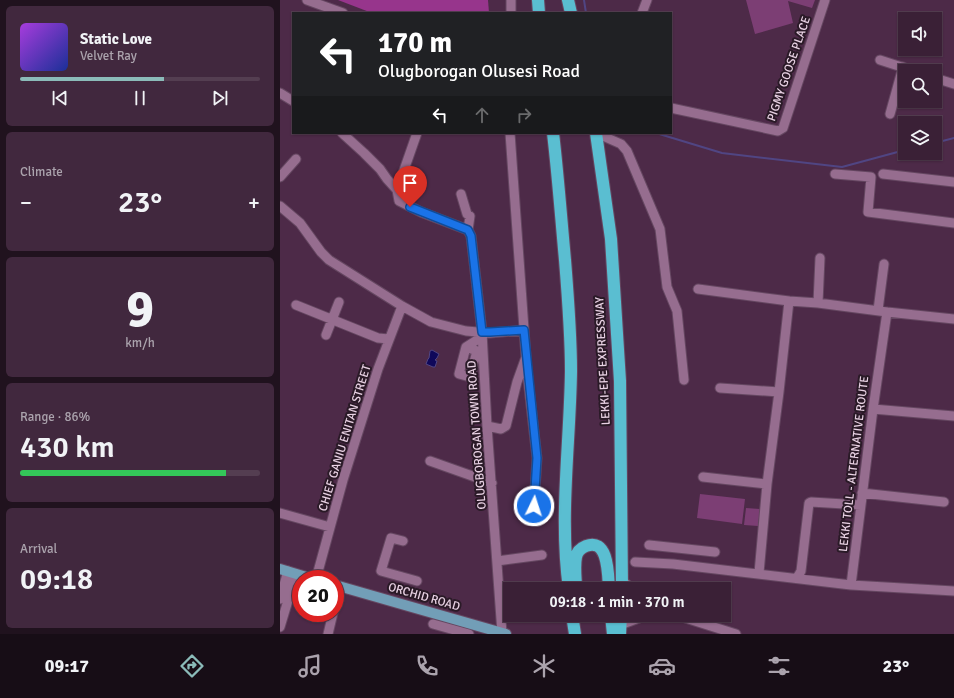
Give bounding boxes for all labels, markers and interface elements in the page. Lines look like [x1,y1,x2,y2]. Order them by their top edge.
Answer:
map controls [898,12,942,160]
button: sound [898,12,942,56]
street label: PIGMY GOOSE PLACE [764,14,814,123]
text: 170 m [378,26,452,60]
icon: left [312,28,364,80]
text: Static Love [80,30,152,48]
text: Velvet Ray [80,48,137,64]
text: Olugborogan Olusesi Road [378,60,580,82]
button: search [898,64,942,108]
icon: previous [49,87,71,109]
icon: pause [129,87,151,109]
icon: next [209,87,231,109]
icon: left [429,104,451,126]
icon: ahead [471,104,493,126]
icon: right [513,104,535,126]
button: layers [898,116,942,160]
text: Climate [20,164,63,180]
pin [393,166,427,207]
icon: arrive [399,172,421,194]
text: 23° [118,184,162,221]
text: − [20,189,32,216]
text: + [248,189,260,216]
text: 9 [126,277,154,341]
street label: LEKKI-EPE EXPRESSWAY [592,297,614,425]
text: km/h [125,335,155,351]
street label: OLUGBOROGAN TOWN ROAD [464,360,490,510]
street label: CHIEF GANIU ENITAN STREET [316,363,375,513]
street label: LEKKI TOLL - ALTERNATIVE ROUTE [836,375,872,553]
text: Range · 86% [20,409,90,425]
text: 430 km [20,429,115,466]
position arrow [513,485,555,527]
text: Arrival [20,541,57,557]
text: 09:18 [20,561,93,598]
speed limit sign: 20 [292,570,344,622]
street label: ORCHID ROAD [386,580,462,614]
text: 09:18 · 1 min · 370 m [550,593,684,611]
icon: directions [178,652,206,680]
icon: music [296,652,324,680]
icon: phone [413,652,441,680]
icon: climate [530,652,558,680]
icon: car [648,652,676,680]
icon: filters [765,652,793,680]
text: 09:17 [45,655,89,677]
text: 23° [883,655,909,677]

